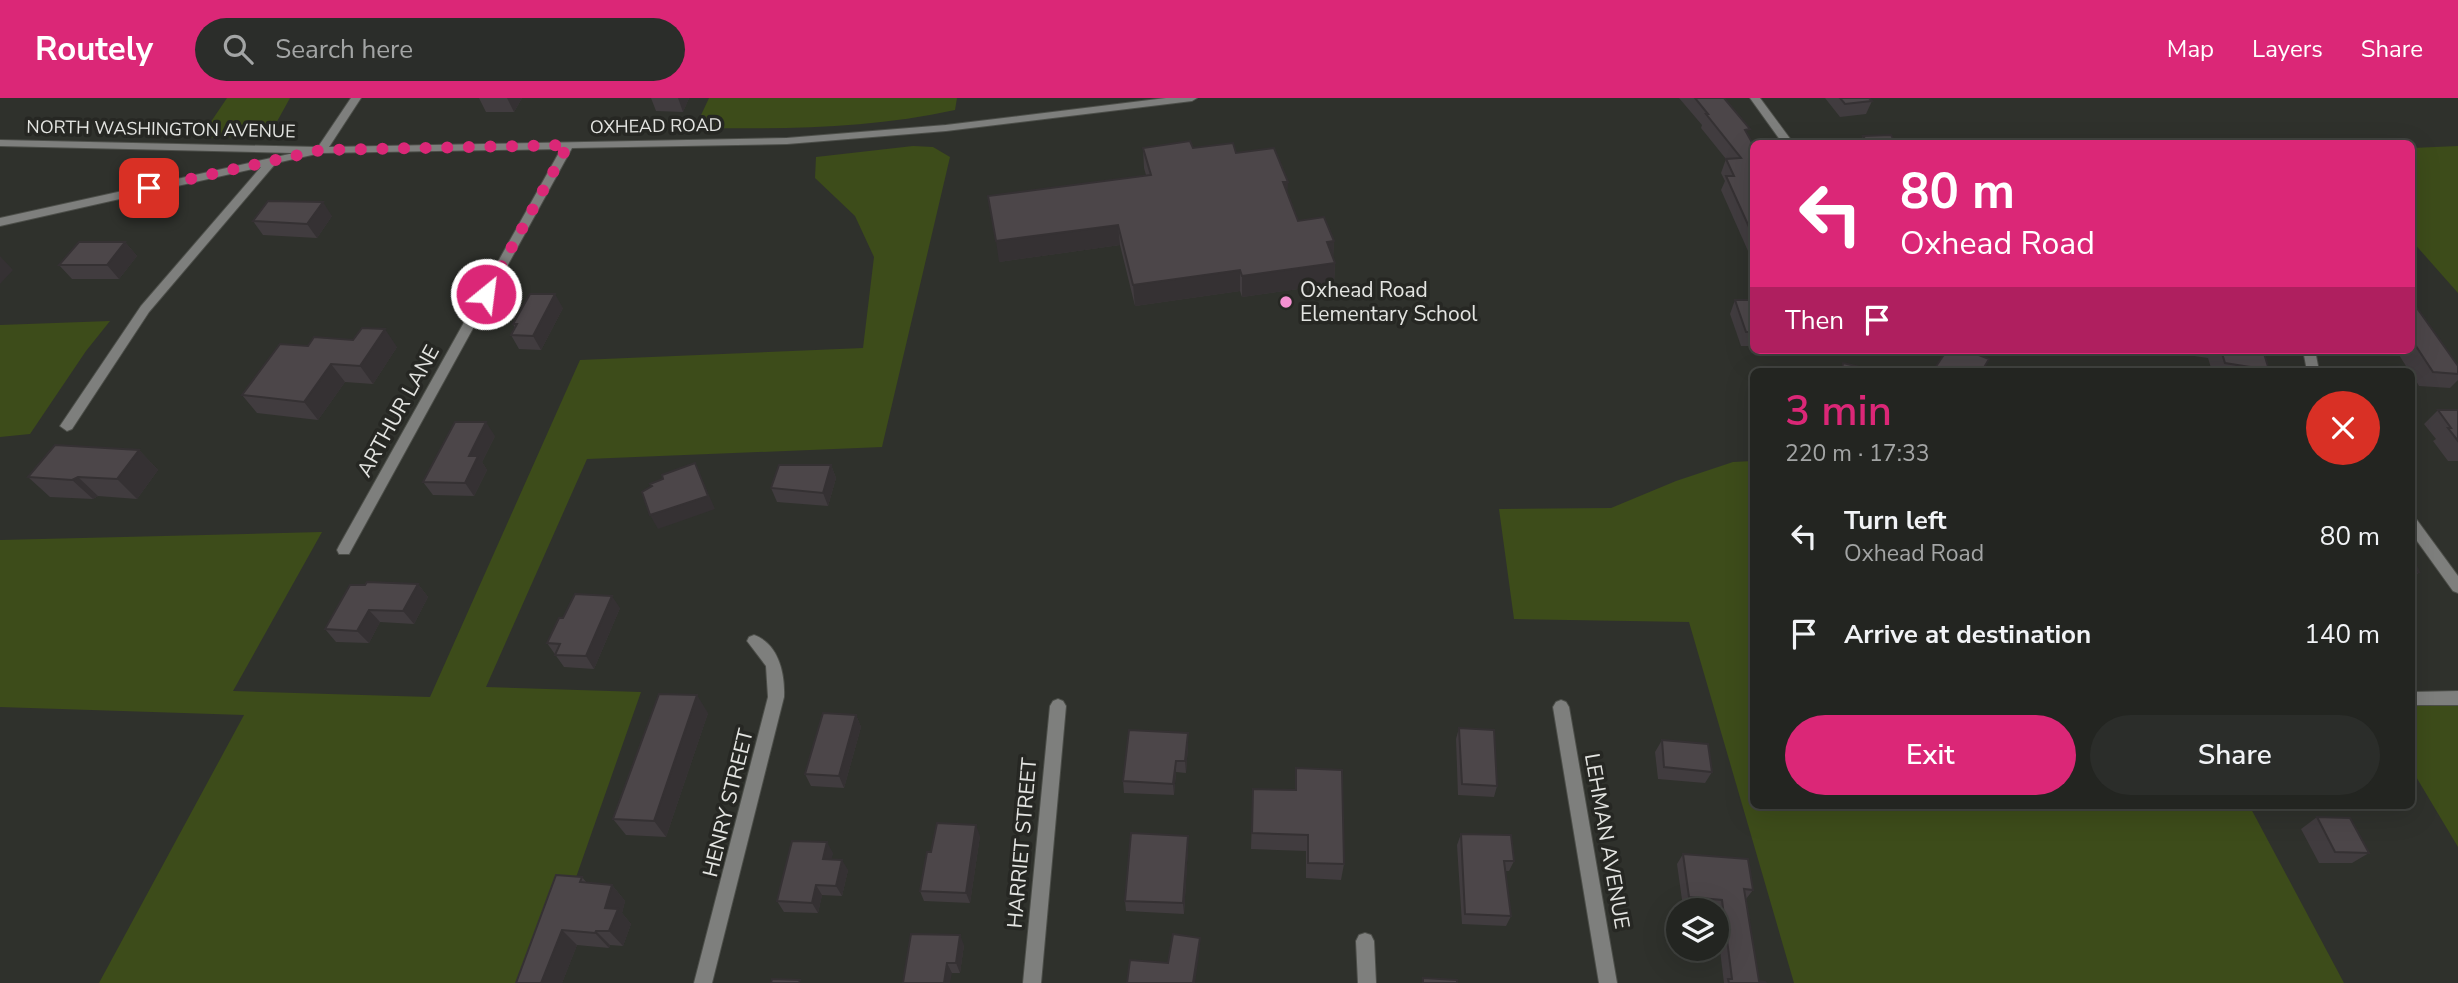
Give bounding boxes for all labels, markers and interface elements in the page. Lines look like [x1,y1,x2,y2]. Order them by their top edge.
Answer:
search box [195,18,685,81]
text: Routely [35,27,153,72]
icon: search [219,30,257,68]
text: Search here [275,32,413,67]
text: Map [2167,33,2214,65]
text: Layers [2252,33,2323,65]
text: Share [2361,33,2423,65]
street label: OXHEAD ROAD [590,113,722,139]
street label: NORTH WASHINGTON AVENUE [26,115,296,143]
pin [119,158,179,218]
text: 80 m [1900,158,2015,225]
icon: left [1785,168,1876,259]
icon: arrive [130,169,168,207]
text: Oxhead Road [1900,222,2095,265]
position arrow [449,257,523,331]
place label: Oxhead Road Elementary School [1300,276,1478,328]
marker: Oxhead Road Elementary School [1278,294,1294,310]
icon: arrive [1858,301,1896,339]
text: Then [1785,303,1844,338]
street label: ARTHUR LANE [350,340,446,482]
text: 3 min [1785,383,1892,440]
button: close [2306,391,2380,465]
text: 220 m · 17:33 [1785,438,1930,469]
text: Turn left [1844,503,1947,538]
icon: left [1785,517,1823,555]
text: 80 m [2320,519,2380,554]
text: Oxhead Road [1844,538,1984,569]
icon: arrive [1785,615,1823,653]
text: Arrive at destination [1844,617,2091,652]
text: 140 m [2304,617,2380,652]
button: Exit [1785,715,2076,795]
button: Share [2090,715,2380,795]
street label: HENRY STREET [696,726,760,880]
street label: LEHMAN AVENUE [1578,751,1636,931]
street label: HARRIET STREET [1001,756,1043,929]
map controls [1666,898,1729,961]
button: layers [1666,898,1729,961]

